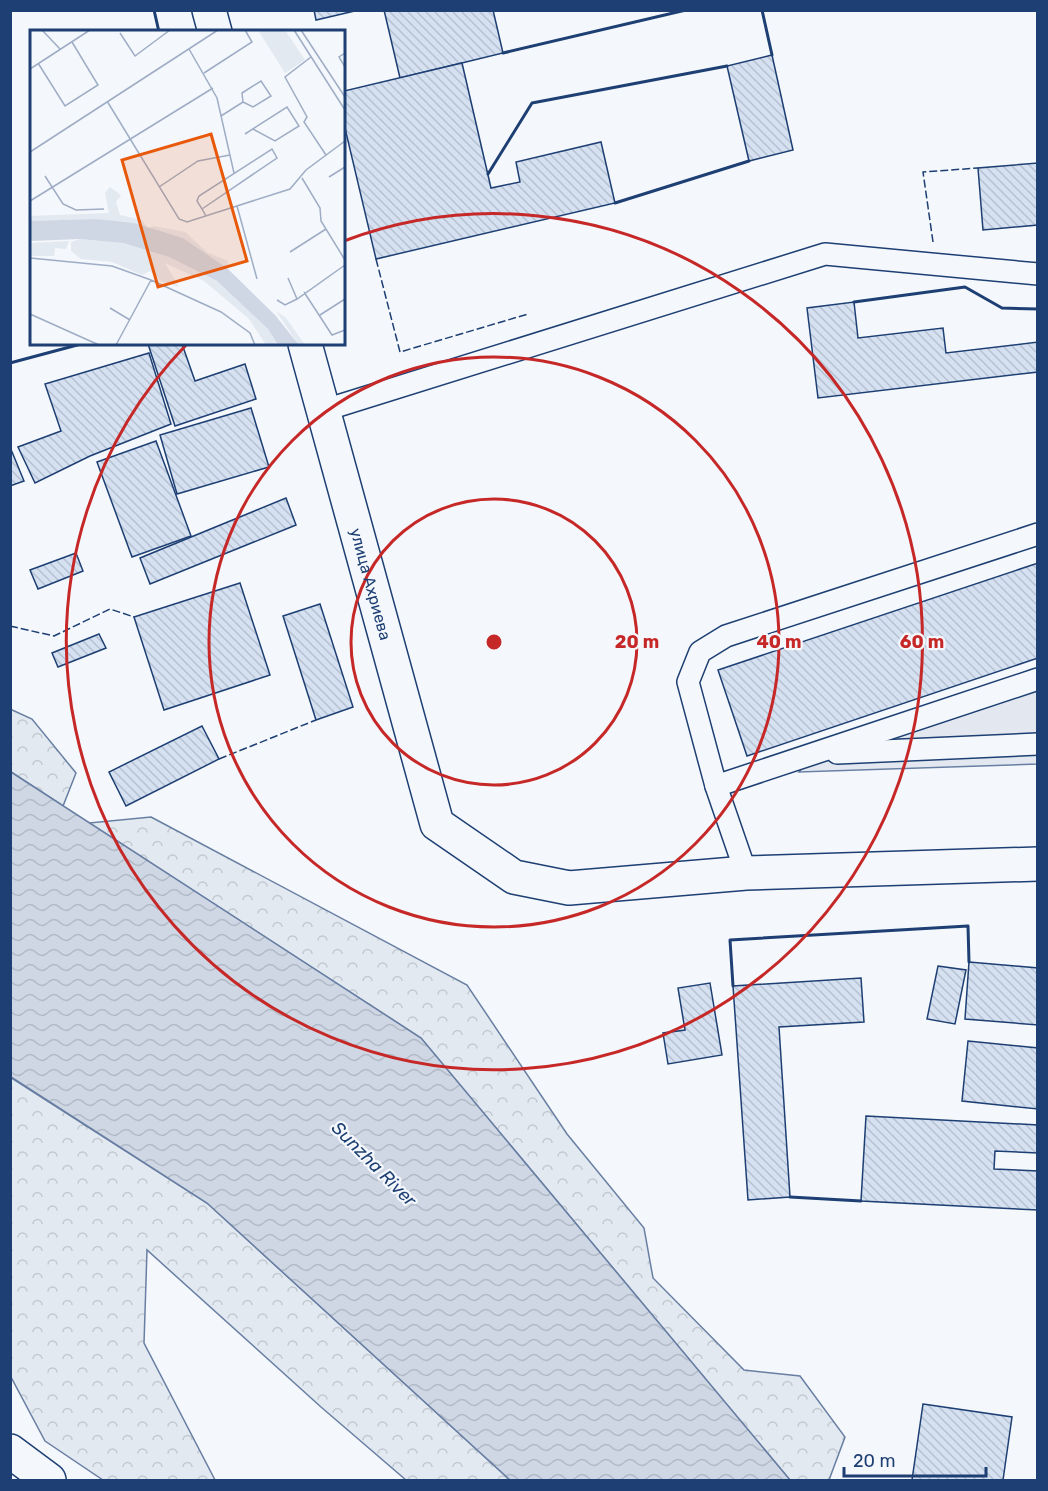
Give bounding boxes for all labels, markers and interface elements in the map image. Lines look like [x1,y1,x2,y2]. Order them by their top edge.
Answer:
inset map [30,30,345,345]
street label: улица Ахриева [347,526,395,642]
text: 20 m [615,631,659,653]
text: 40 m [757,631,801,653]
text: 60 m [900,631,944,653]
centre of rings [484,632,504,652]
water label: Sunzha River [327,1117,422,1212]
scale bar [844,1440,986,1478]
text: 20 m [853,1450,895,1472]

